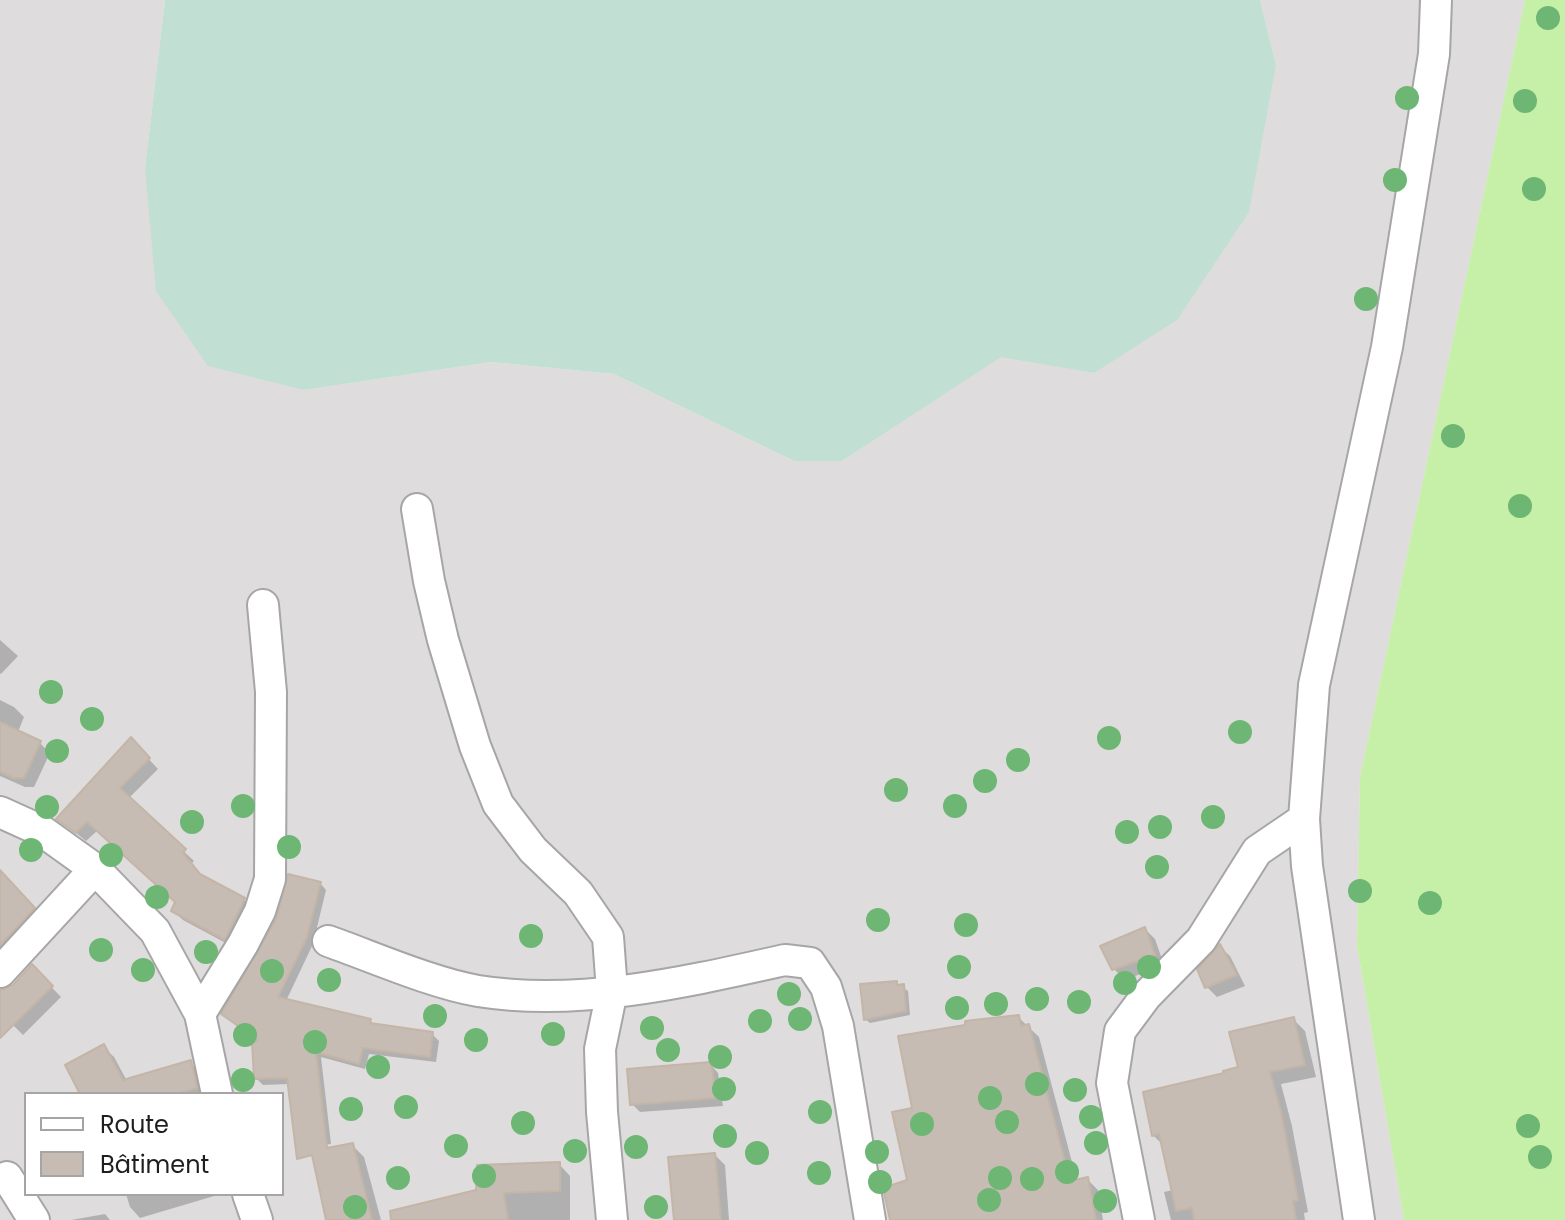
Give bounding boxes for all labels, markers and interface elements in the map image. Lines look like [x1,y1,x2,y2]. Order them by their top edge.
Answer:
legend [24,1092,284,1196]
text: Route [100,1108,169,1141]
text: Bâtiment [100,1148,209,1181]

